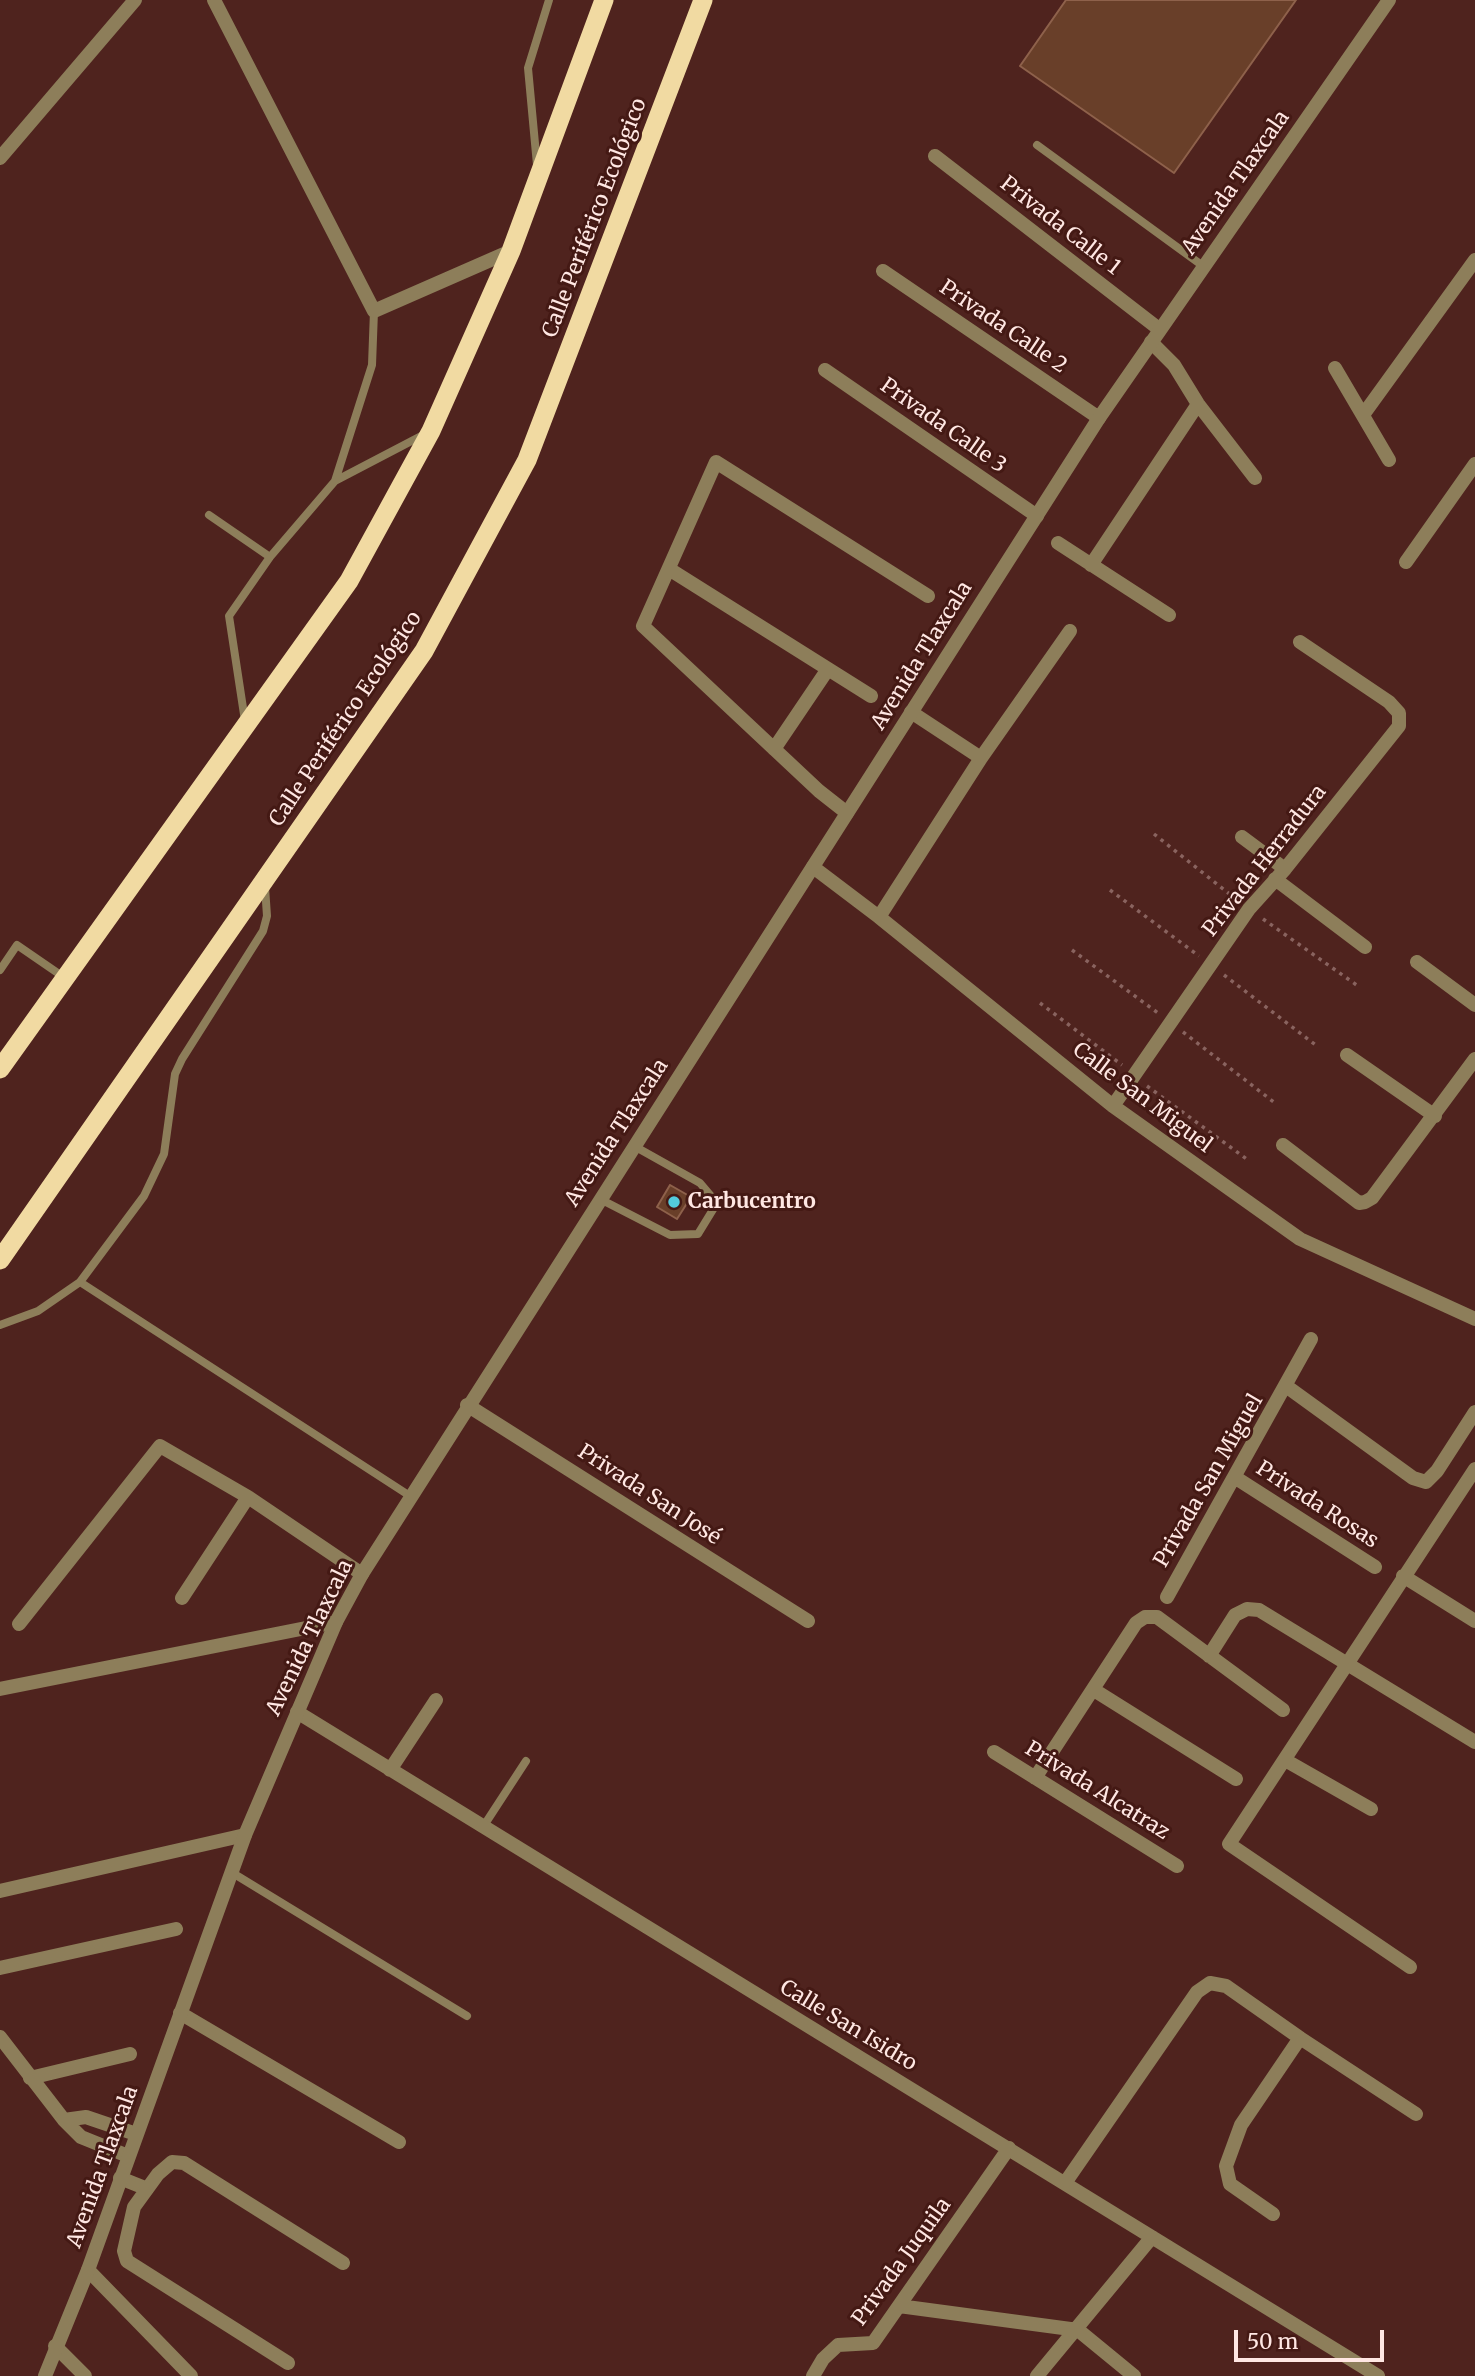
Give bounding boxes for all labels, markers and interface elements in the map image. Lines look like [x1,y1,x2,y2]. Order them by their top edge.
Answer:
street label: Calle Periférico Ecológico [538,95,652,341]
street label: Avenida Tlaxcala [1177,106,1295,260]
street label: Privada Calle 1 [995,171,1125,281]
street label: Privada Calle 2 [934,275,1072,379]
street label: Privada Calle 3 [875,373,1011,479]
street label: Avenida Tlaxcala [866,577,978,735]
street label: Calle Periférico Ecológico [265,607,427,831]
street label: Privada Herradura [1198,780,1332,942]
street label: Calle San Miguel [1067,1037,1217,1159]
street label: Avenida Tlaxcala [560,1055,674,1211]
place label: Carbucentro [688,1189,816,1215]
marker: Carbucentro [666,1194,682,1210]
street label: Privada San Miguel [1149,1390,1269,1572]
street label: Privada San José [573,1439,725,1551]
street label: Privada Rosas [1251,1456,1383,1554]
street label: Avenida Tlaxcala [261,1556,359,1720]
street label: Privada Alcatraz [1020,1737,1174,1845]
street label: Calle San Isidro [775,1975,921,2077]
street label: Avenida Tlaxcala [62,2083,144,2251]
street label: Privada Juquila [847,2193,957,2331]
scale bar [1237,2316,1388,2360]
text: 50 m [1247,2328,1298,2355]

